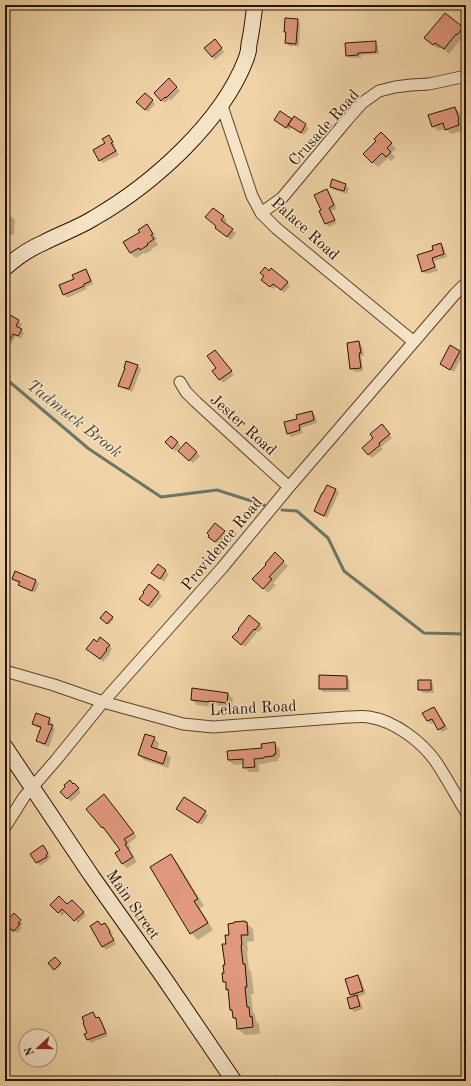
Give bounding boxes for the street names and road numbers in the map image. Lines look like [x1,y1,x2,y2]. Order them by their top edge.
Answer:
street label: Crusade Road [286,87,363,170]
street label: Palace Road [268,195,342,264]
street label: Jester Road [207,392,279,459]
street label: Providence Road [179,495,266,594]
street label: Leland Road [209,699,297,719]
street label: Main Street [103,867,162,943]

